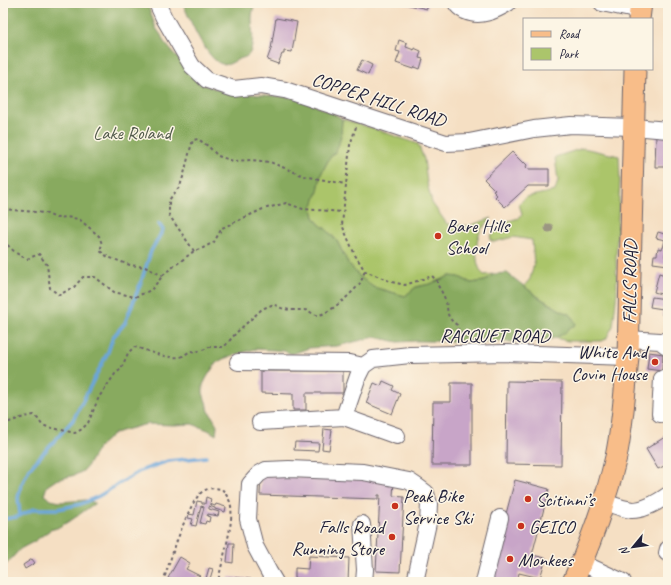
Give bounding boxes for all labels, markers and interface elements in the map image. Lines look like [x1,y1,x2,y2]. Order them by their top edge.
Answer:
legend [523,18,653,70]
text: Road [559,26,581,42]
text: Park [559,46,580,62]
street label: COPPER HILL ROAD [309,67,450,133]
park label: Lake Roland [93,121,174,145]
place label: Bare Hills School [446,214,511,260]
marker: Bare Hills School [433,231,443,241]
street label: FALLS ROAD [617,238,643,324]
street label: RACQUET ROAD [440,324,552,348]
place label: White And Covin House [571,340,651,386]
marker: White And Covin House [650,357,660,367]
place label: Peak Bike Service Ski [403,484,475,530]
place label: Scitinni’s [536,488,597,512]
marker: Scitinni’s [523,494,533,504]
marker: Peak Bike Service Ski [390,501,400,511]
place label: Falls Road Running Store [292,515,388,561]
place label: GEICO [529,515,577,539]
marker: GEICO [516,521,526,531]
north arrow [613,527,653,567]
marker: Falls Road Running Store [387,532,397,542]
text: N [615,544,632,558]
place label: Monkees [518,548,574,572]
marker: Monkees [505,554,515,564]

